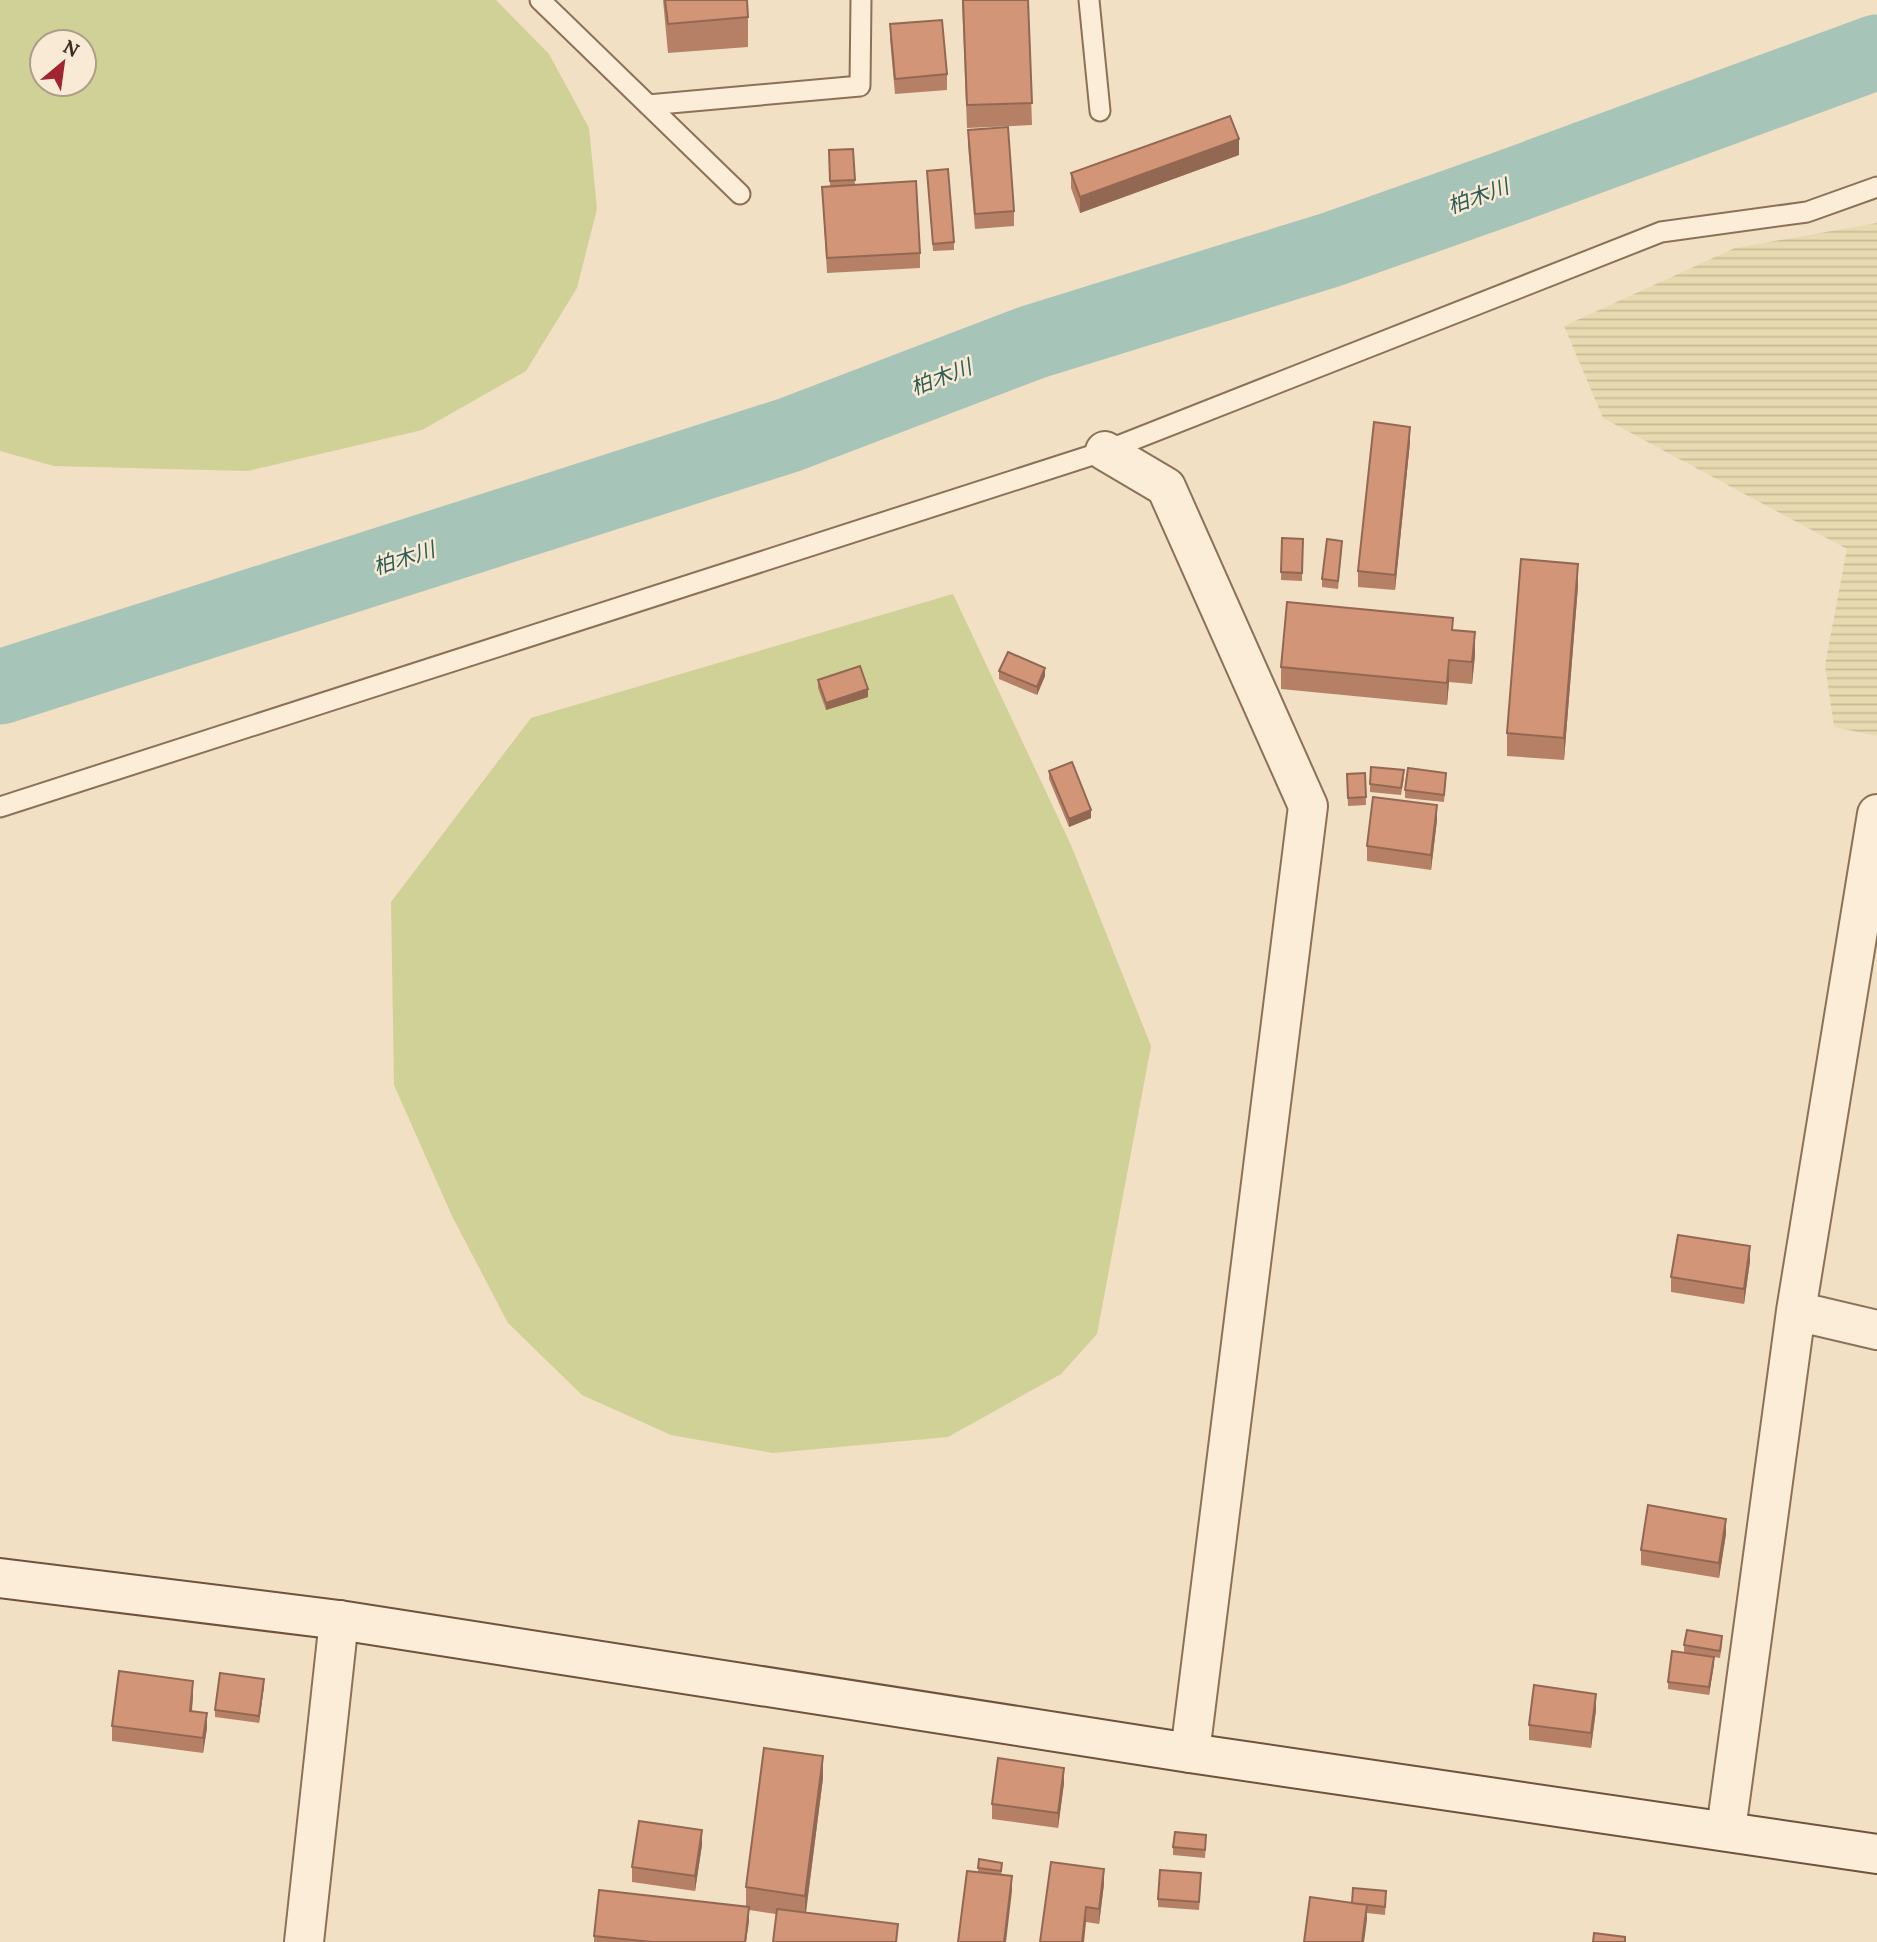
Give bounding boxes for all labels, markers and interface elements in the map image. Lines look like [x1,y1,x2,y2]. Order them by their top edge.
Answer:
north arrow [28,28,98,98]
text: N [59,34,84,62]
water label: 柏木川 [1444,172,1514,219]
water label: 柏木川 [907,352,977,401]
water label: 柏木川 [370,535,440,581]

